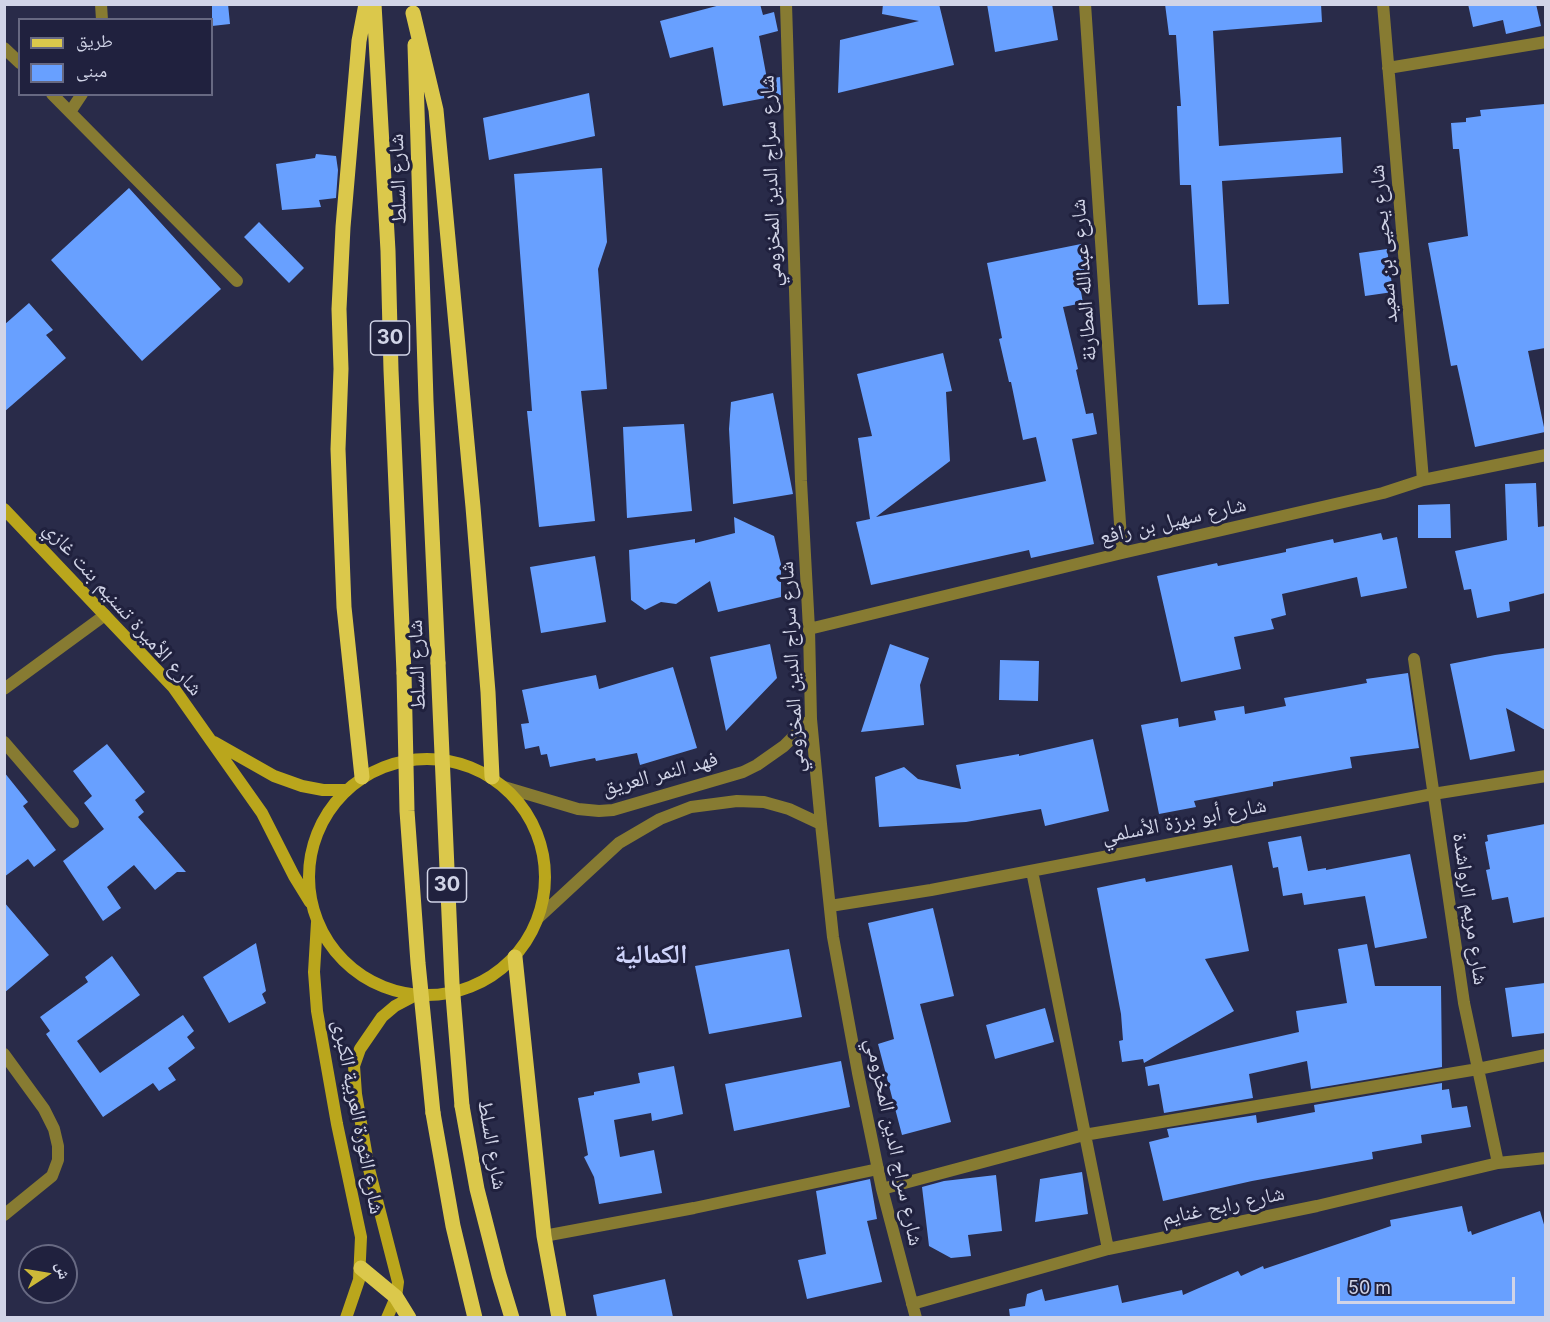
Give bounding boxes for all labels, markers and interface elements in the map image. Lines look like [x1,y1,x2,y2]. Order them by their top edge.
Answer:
legend [18,18,213,96]
text: طريق [76,30,113,51]
text: مبنى [76,60,107,81]
street label: شارع سراج الدين المخزومي [755,75,787,287]
street label: شارع السلط [384,133,412,225]
street label: شارع يحيى بن سعيد [1365,164,1403,324]
street label: شارع عبدالله المطارنة [1066,198,1102,362]
road number: 30 [370,321,410,355]
street label: شارع سهيل بن رافع [1097,492,1249,550]
street label: شارع الأميرة تسنيم بنت غازي [38,517,208,701]
street label: شارع سراج الدين المخزومي [774,561,810,773]
street label: شارع السلط [403,619,431,711]
street label: فهد النمر العريق [599,746,721,802]
street label: شارع أبو برزة الأسلمي [1100,793,1268,849]
street label: شارع مريم الرواشدة [1447,831,1493,987]
road number: 30 [428,868,466,902]
district label: الكمالية [614,939,688,971]
street label: شارع الثورة العربية الكبرى [327,1018,389,1216]
street label: شارع سراج الدين المخزومي [860,1036,928,1248]
street label: شارع السلط [472,1098,512,1192]
street label: شارع رابح غنايم [1159,1181,1287,1231]
north arrow [18,1244,78,1304]
text: ش [52,1260,75,1281]
scale bar [1340,1265,1518,1303]
text: 50 m [1348,1277,1391,1298]

